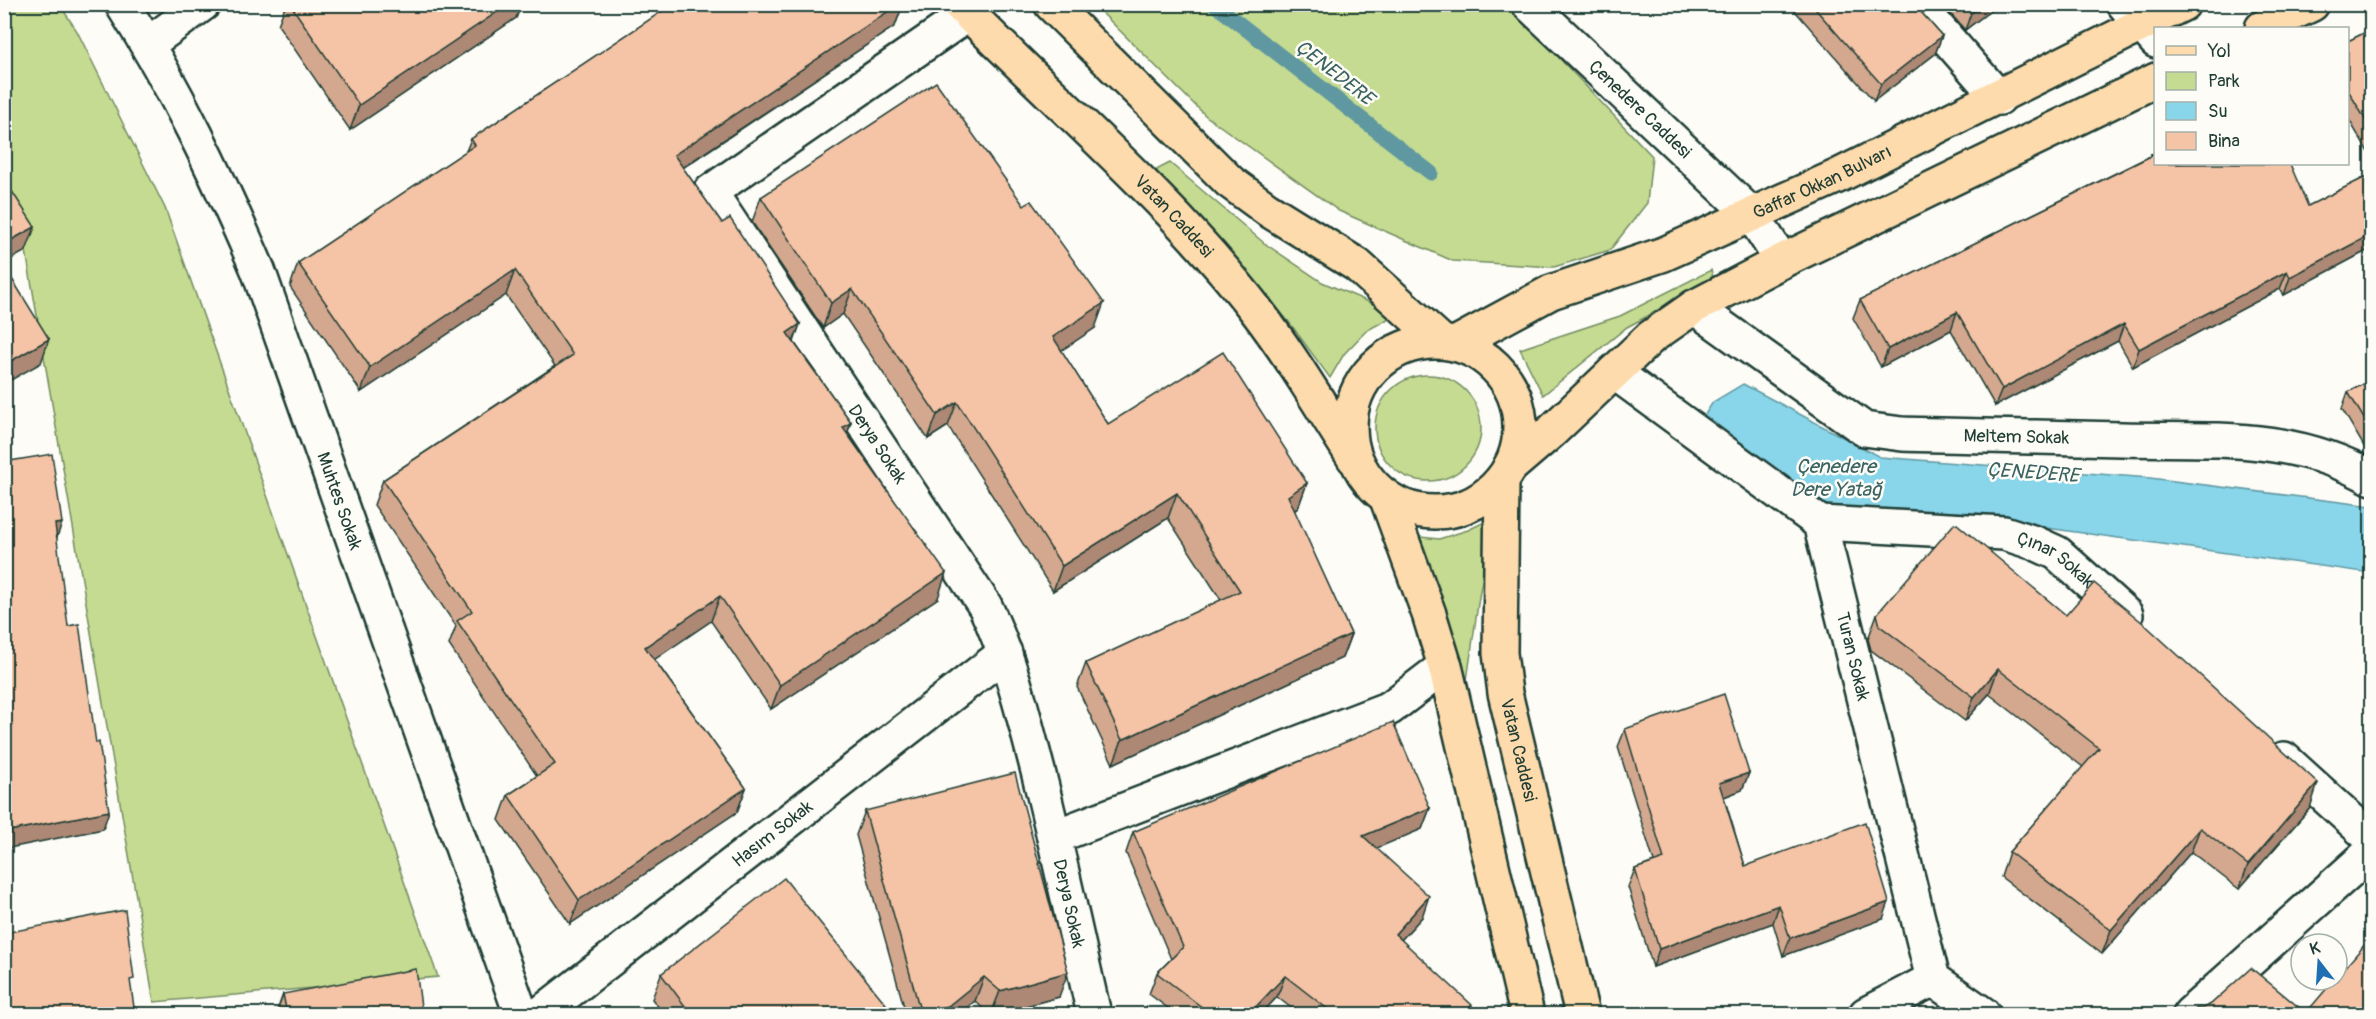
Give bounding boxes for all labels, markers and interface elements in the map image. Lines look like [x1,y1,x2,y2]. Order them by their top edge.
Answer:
legend [2154,27,2349,165]
water label: ÇENEDERE [1291,34,1382,113]
text: Yol [2207,40,2231,63]
street label: Çenedere Caddesi [1584,55,1696,164]
text: Park [2208,70,2240,93]
text: Su [2208,100,2228,123]
text: Bina [2208,130,2240,153]
street label: Gaffar Okkan Bulvarı [1749,140,1895,225]
street label: Vatan Caddesi [1129,170,1218,263]
street label: Derya Sokak [842,400,912,489]
street label: Meltem Sokak [1963,424,2070,450]
street label: Muhtes Sokak [311,449,367,554]
water label: Çenedere Dere Yatağ [1791,454,1884,502]
water label: ÇENEDERE [1986,457,2083,488]
street label: Çınar Sokak [2014,527,2099,593]
street label: Turan Sokak [1831,610,1875,704]
street label: Vatan Caddesi [1495,696,1542,804]
street label: Hasım Sokak [728,795,818,873]
street label: Derya Sokak [1047,857,1090,951]
north arrow [2289,932,2349,992]
text: K [2307,938,2323,960]

